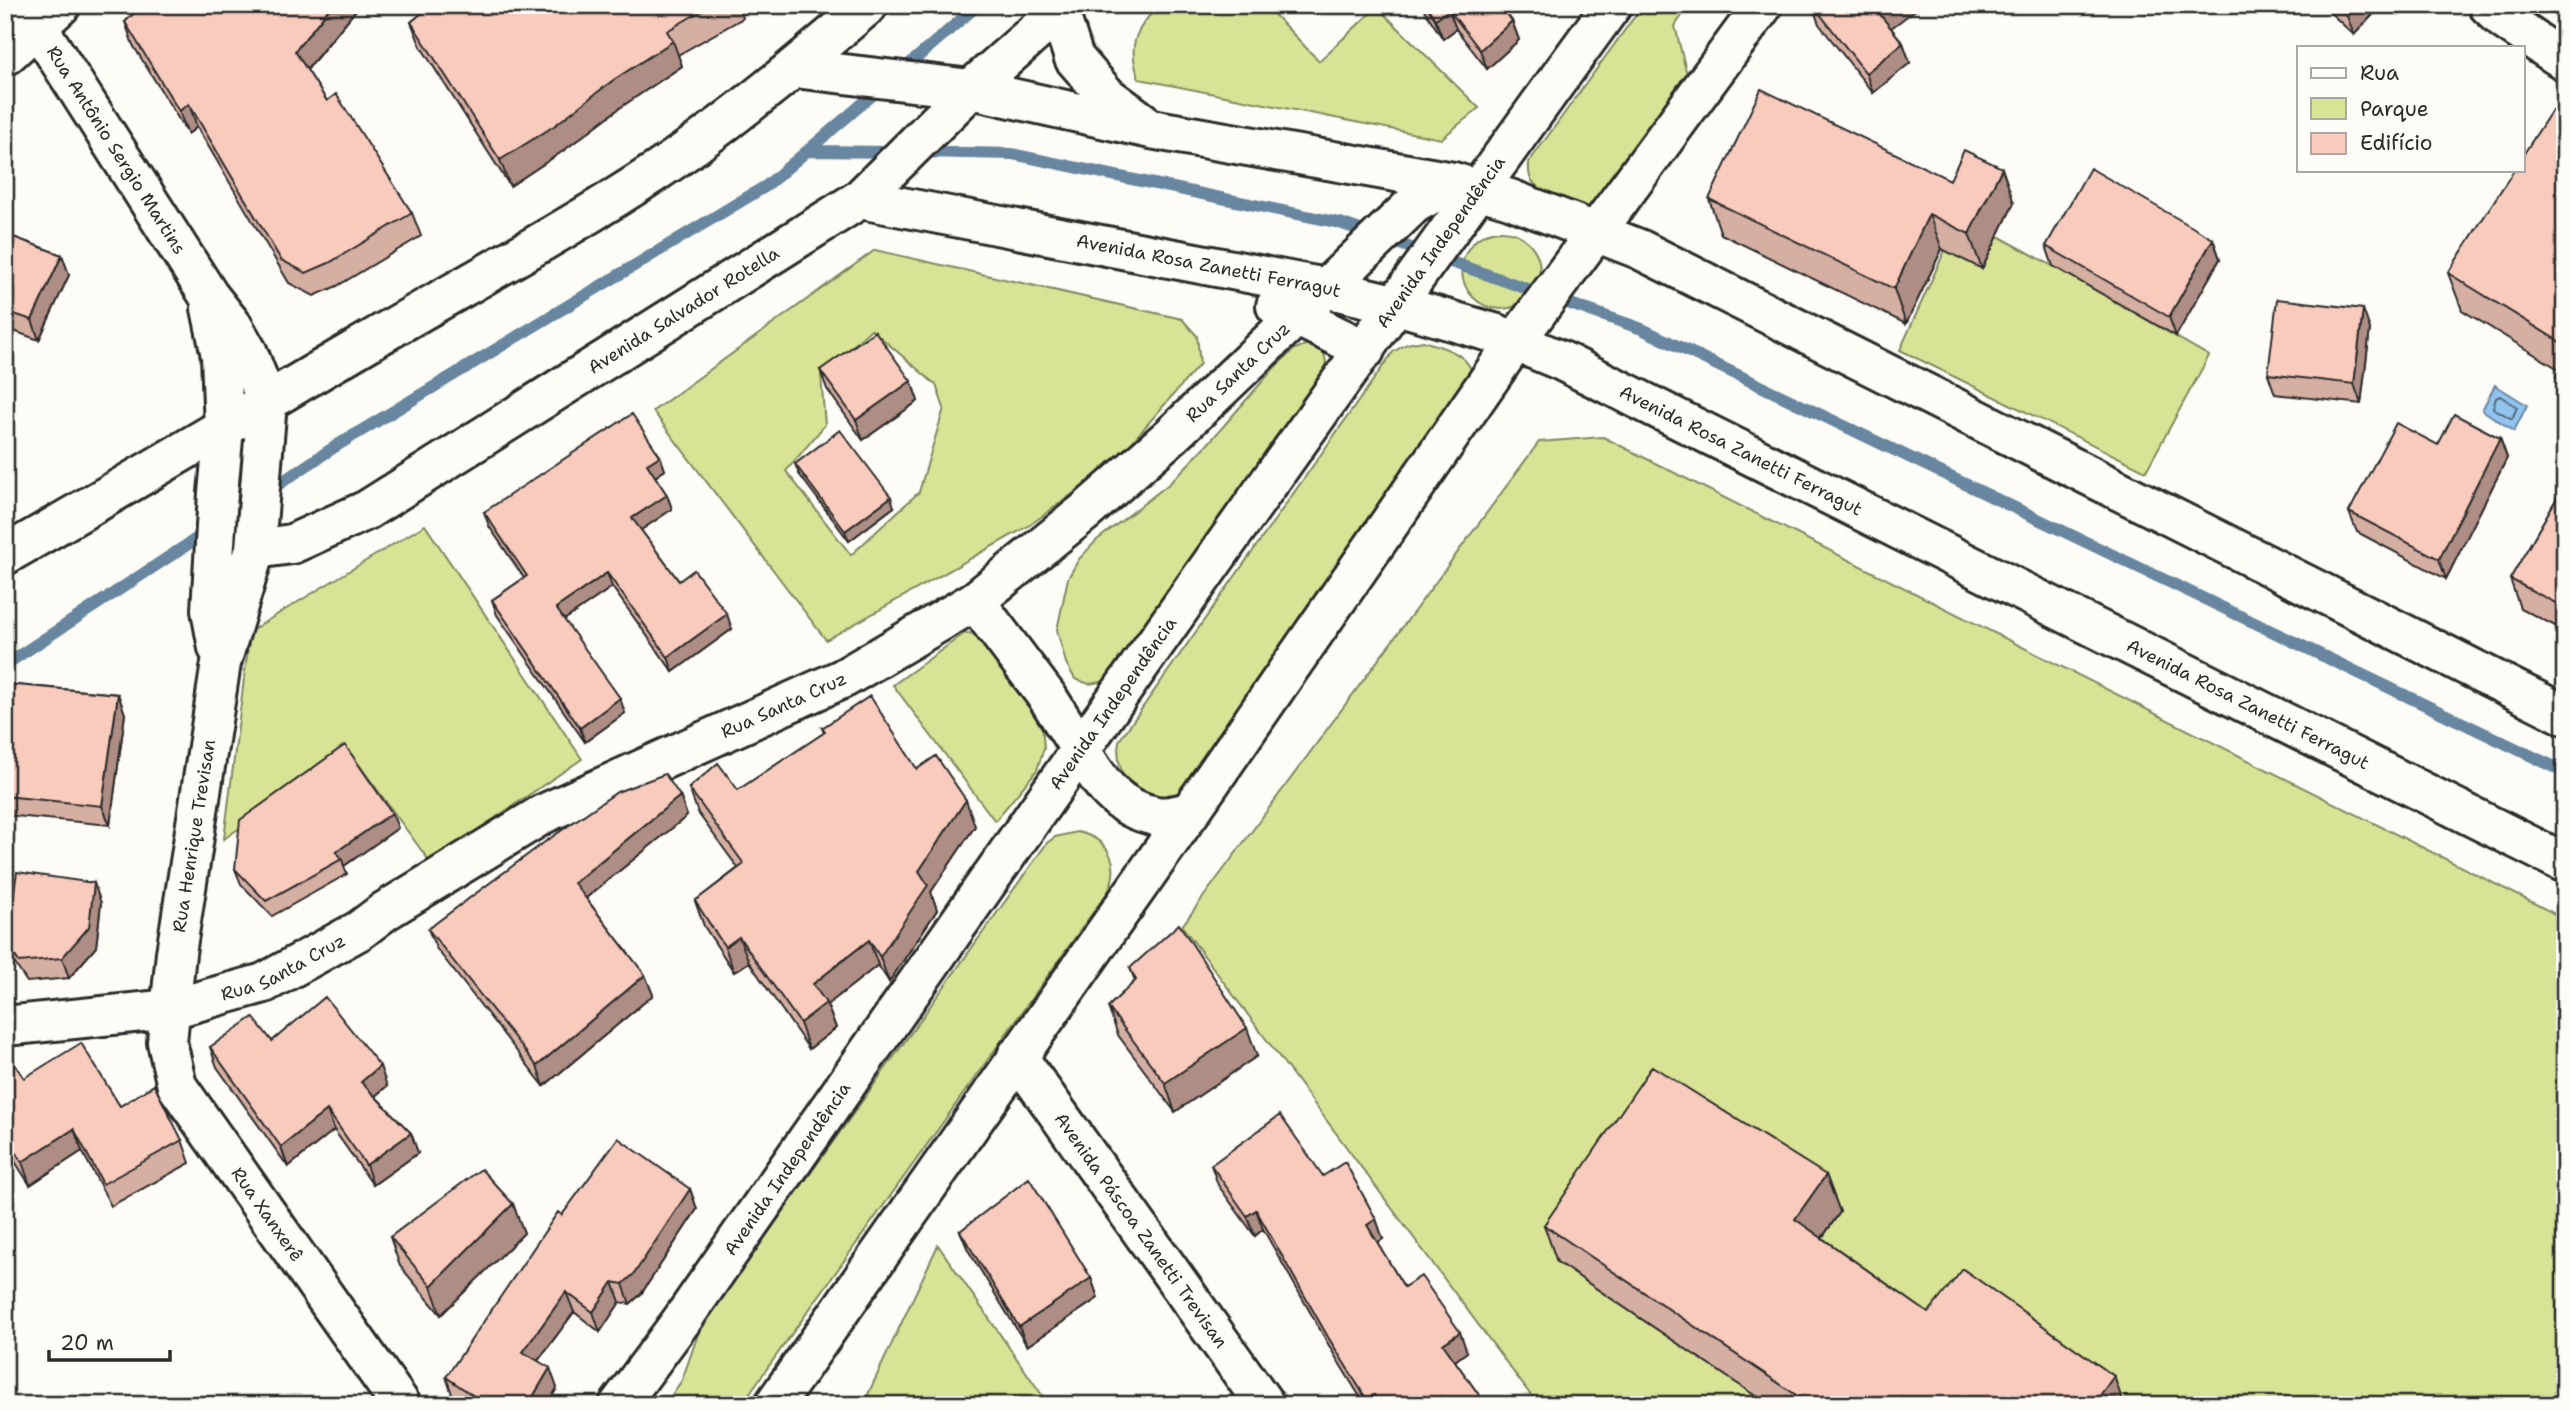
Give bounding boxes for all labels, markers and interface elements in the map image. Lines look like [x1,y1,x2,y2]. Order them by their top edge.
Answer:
street label: Rua Antônio Sergio Martins [41,41,191,259]
legend [2297,46,2524,172]
text: Rua [2360,59,2399,87]
text: Parque [2360,95,2429,123]
text: Edifício [2360,129,2432,157]
street label: Avenida Independência [1371,151,1511,333]
street label: Avenida Rosa Zanetti Ferragut [1074,229,1343,303]
street label: Avenida Salvador Rotella [583,241,784,380]
street label: Rua Santa Cruz [1181,317,1295,427]
street label: Avenida Rosa Zanetti Ferragut [1615,380,1867,521]
street label: Avenida Independência [1044,612,1182,795]
street label: Avenida Rosa Zanetti Ferragut [2122,633,2374,775]
street label: Rua Santa Cruz [717,666,850,744]
street label: Rua Henrique Trevisan [167,738,221,934]
street label: Rua Santa Cruz [218,928,350,1006]
street label: Avenida Independência [718,1077,856,1260]
street label: Avenida Páscoa Zanetti Trevisan [1049,1108,1233,1353]
street label: Rua Xanxerê [226,1162,309,1266]
scale bar [49,1319,170,1363]
text: 20 m [60,1329,114,1357]

